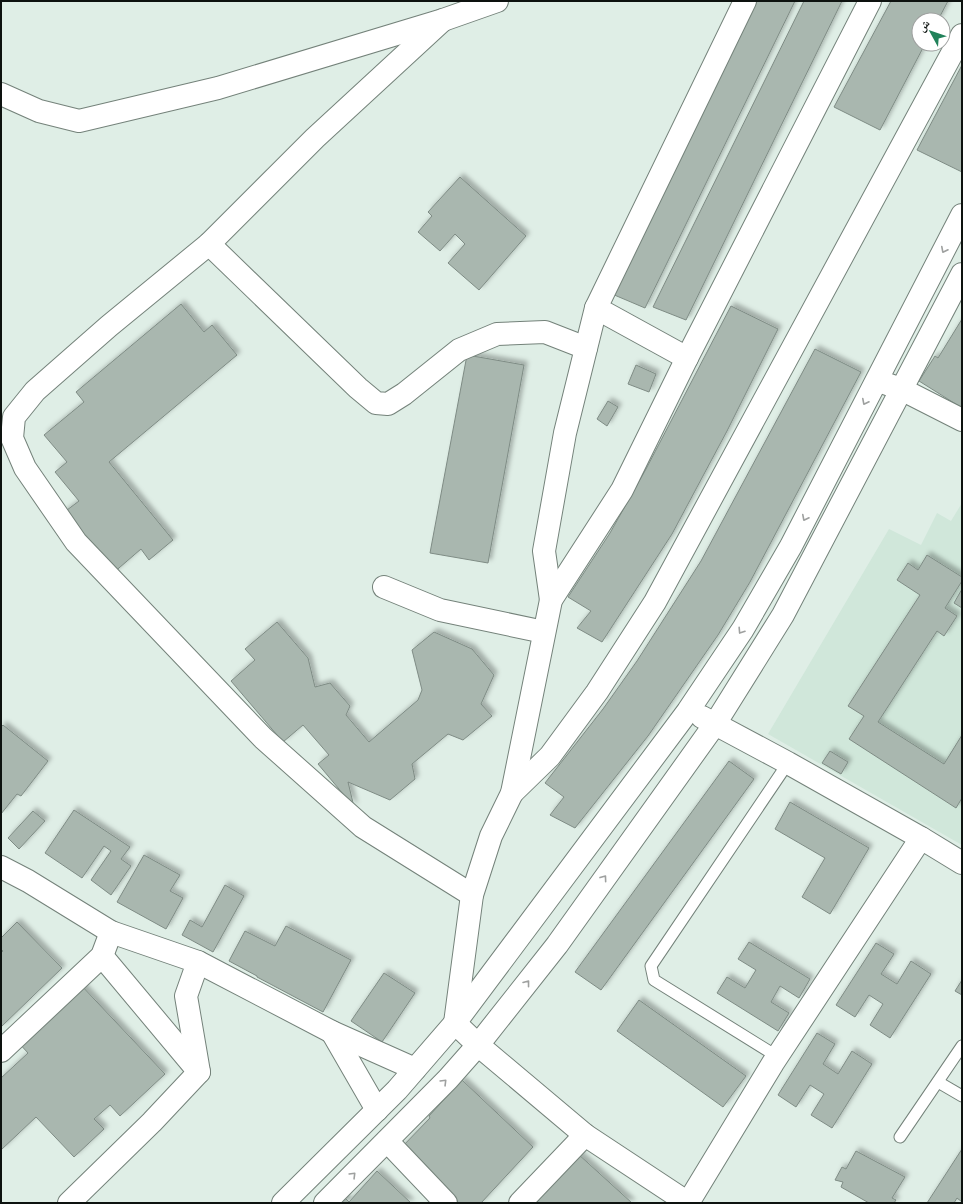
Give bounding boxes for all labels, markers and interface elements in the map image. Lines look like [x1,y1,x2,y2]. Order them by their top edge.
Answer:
north arrow [911,12,951,52]
text: ش [915,17,933,35]
one-way arrow [941,246,949,253]
one-way arrow [862,398,870,406]
one-way arrow [802,514,810,521]
one-way arrow [738,627,746,634]
one-way arrow [599,876,606,883]
one-way arrow [522,980,529,987]
one-way arrow [439,1079,447,1087]
one-way arrow [348,1172,356,1180]

